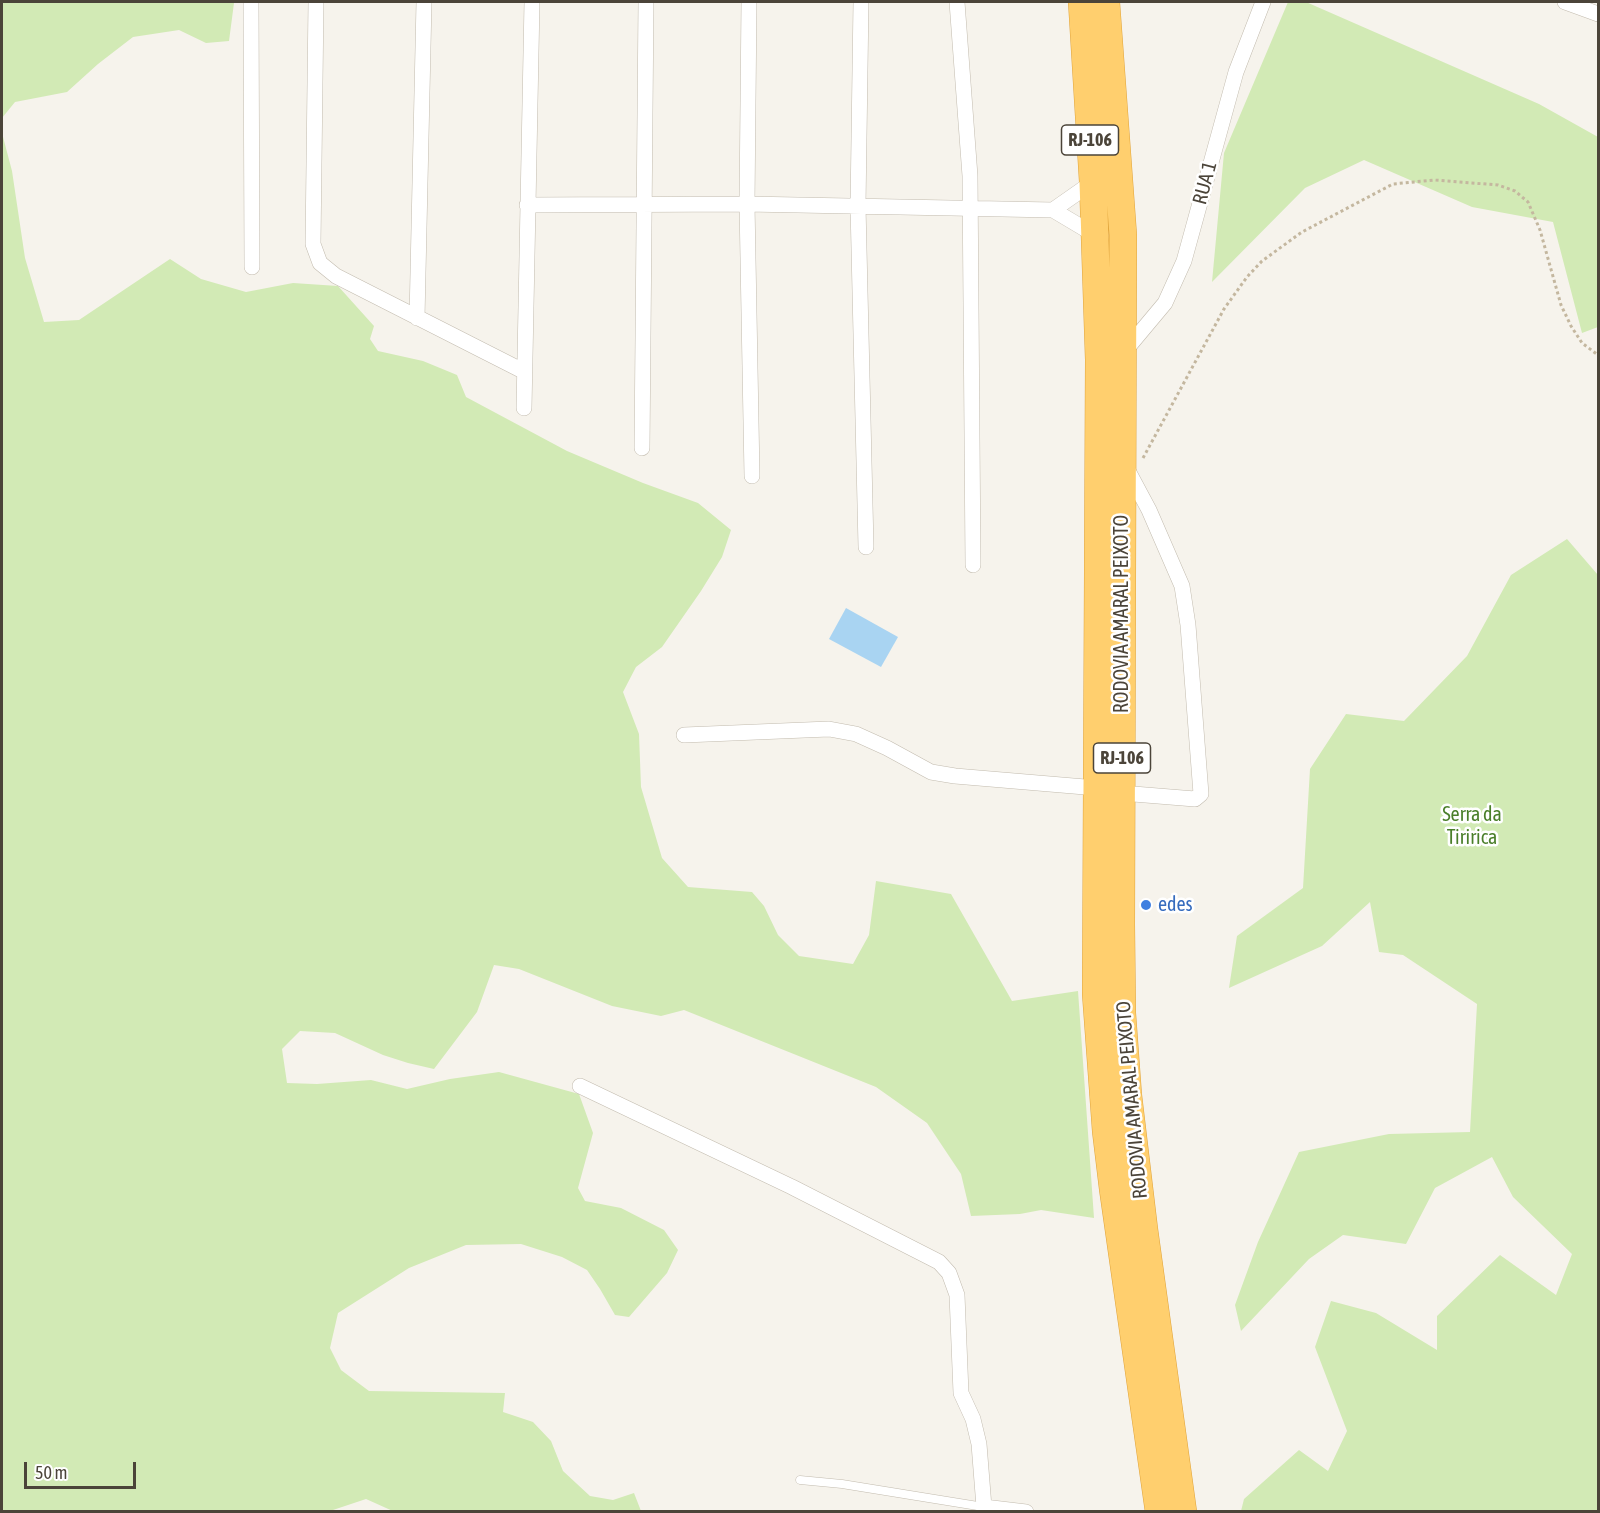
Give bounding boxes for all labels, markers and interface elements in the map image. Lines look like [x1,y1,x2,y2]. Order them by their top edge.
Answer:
road number: RJ-106 [1062,125,1118,155]
street label: RUA 1 [1188,159,1222,207]
street label: RODOVIA AMARAL PEIXOTO [1110,515,1134,713]
road number: RJ-106 [1094,743,1150,773]
park label: Serra da Tiririca [1442,803,1502,850]
place label: edes [1158,893,1193,917]
marker: edes [1139,898,1153,912]
street label: RODOVIA AMARAL PEIXOTO [1111,1000,1153,1200]
scale bar [27,1450,140,1488]
text: 50 m [35,1462,67,1483]

